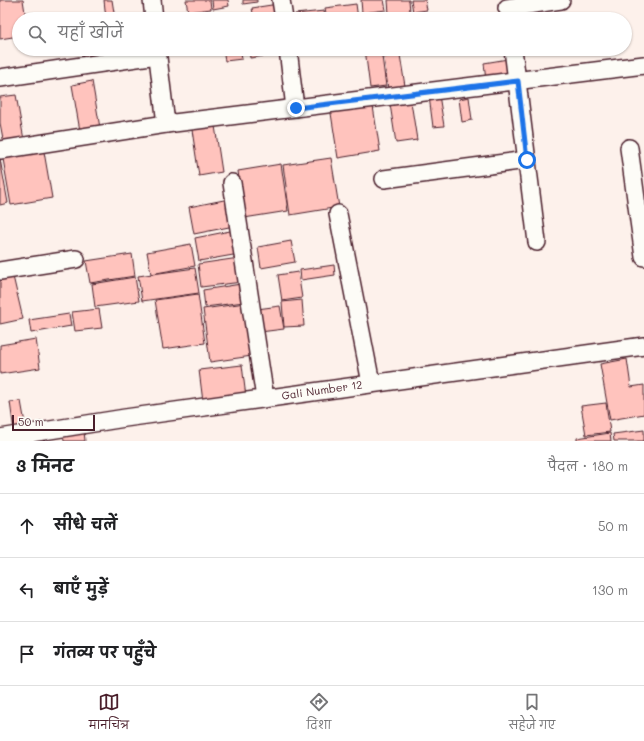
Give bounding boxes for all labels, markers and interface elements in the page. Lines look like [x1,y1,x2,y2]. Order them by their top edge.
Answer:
search box [12,12,632,56]
text: यहाँ खोजें [58,22,123,42]
icon: search [26,23,48,45]
route end [287,99,305,117]
route start [518,151,536,169]
street label: Gali Number 12 [281,376,363,403]
scale bar [12,413,95,432]
text: 50 m [18,414,44,429]
text: 3 मिनट [16,454,74,476]
text: पैदल · 180 m [548,457,628,474]
text: सीधे चलें [54,514,117,534]
icon: ahead [16,515,38,537]
text: 50 m [598,517,628,534]
text: बाएँ मुड़ें [54,578,108,598]
icon: left [16,579,38,601]
text: 130 m [592,581,628,598]
text: गंतव्य पर पहुँचे [54,642,156,662]
icon: arrive [16,643,38,665]
tab: मानचित्र [89,691,129,737]
tab: दिशा [306,691,331,737]
tab: सहेजे गए [509,691,555,737]

